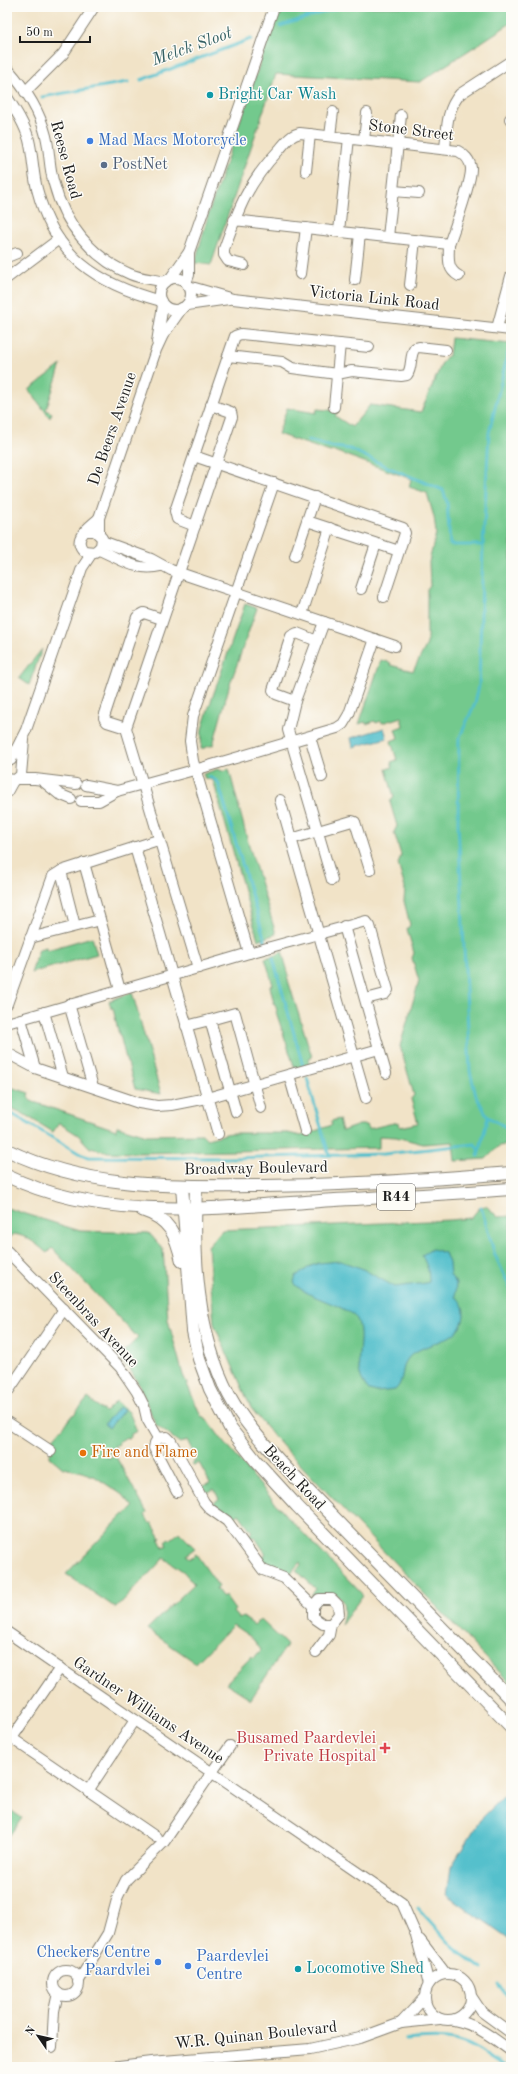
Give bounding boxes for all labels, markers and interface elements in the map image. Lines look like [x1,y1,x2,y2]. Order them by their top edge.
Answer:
scale bar [20,18,90,44]
water label: Melck Sloot [149,24,235,70]
text: 50 m [26,26,53,39]
place label: Bright Car Wash [218,87,337,103]
marker: Bright Car Wash [205,90,215,100]
street label: Stone Street [367,118,455,144]
street label: Reese Road [47,119,83,201]
place label: Mad Macs Motorcycle [98,133,247,149]
marker: Mad Macs Motorcycle [85,136,95,146]
place label: PostNet [112,157,168,173]
marker: PostNet [99,160,109,170]
street label: Victoria Link Road [308,284,440,314]
street label: De Beers Avenue [86,370,140,488]
street label: Broadway Boulevard [184,1160,328,1178]
road number: R44 [377,1184,415,1210]
street label: Steenbras Avenue [45,1269,141,1371]
street label: Beach Road [260,1443,328,1513]
place label: Fire and Flame [91,1445,197,1461]
marker: Fire and Flame [78,1448,88,1458]
street label: Gardner Williams Avenue [70,1655,226,1767]
place label: Busamed Paardevlei Private Hospital [236,1731,376,1765]
marker: Busamed Paardevlei Private Hospital [379,1742,391,1754]
place label: Checkers Centre Paardvlei [36,1945,150,1979]
place label: Paardevlei Centre [196,1949,269,1983]
marker: Checkers Centre Paardvlei [153,1957,163,1967]
marker: Paardevlei Centre [183,1961,193,1971]
place label: Locomotive Shed [306,1961,424,1977]
marker: Locomotive Shed [293,1964,303,1974]
north arrow [18,2016,58,2056]
street label: W.R. Quinan Boulevard [174,2020,338,2052]
text: N [24,2024,38,2038]

